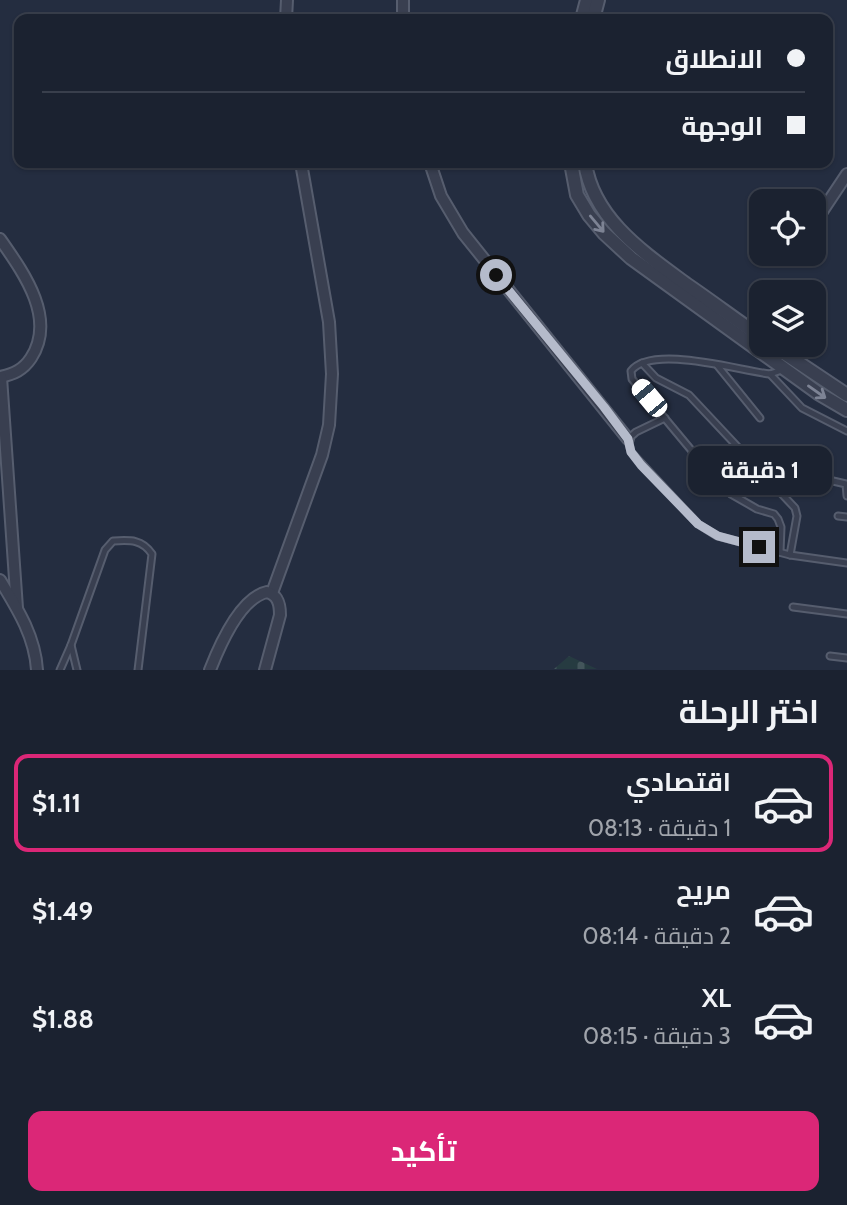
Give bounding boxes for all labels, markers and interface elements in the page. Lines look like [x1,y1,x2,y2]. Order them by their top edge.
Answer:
text: الانطلاق [665,43,763,75]
text: الوجهة [682,110,763,142]
map controls [749,189,826,357]
button: locate [749,189,826,266]
one-way arrow [589,215,605,233]
route start [480,259,512,291]
button: layers [749,280,826,357]
car [628,375,671,421]
one-way arrow [806,385,826,399]
callout: 1 دقيقة [687,446,831,494]
text: 1 دقيقة [721,456,799,484]
route end [743,531,775,563]
text: اختر الرحلة [679,692,819,731]
text: اقتصادي [626,766,731,798]
icon: car [752,772,815,835]
text: $1.11 [32,787,81,819]
text: 1 دقيقة · 08:13 [588,814,731,842]
text: مريح [676,874,731,906]
icon: car [752,880,815,943]
text: $1.49 [32,895,93,927]
text: 2 دقيقة · 08:14 [583,922,731,950]
text: XL [702,982,731,1014]
icon: car [752,988,815,1051]
text: $1.88 [32,1003,94,1035]
text: 3 دقيقة · 08:15 [583,1022,731,1050]
button: تأكيد [28,1111,819,1191]

